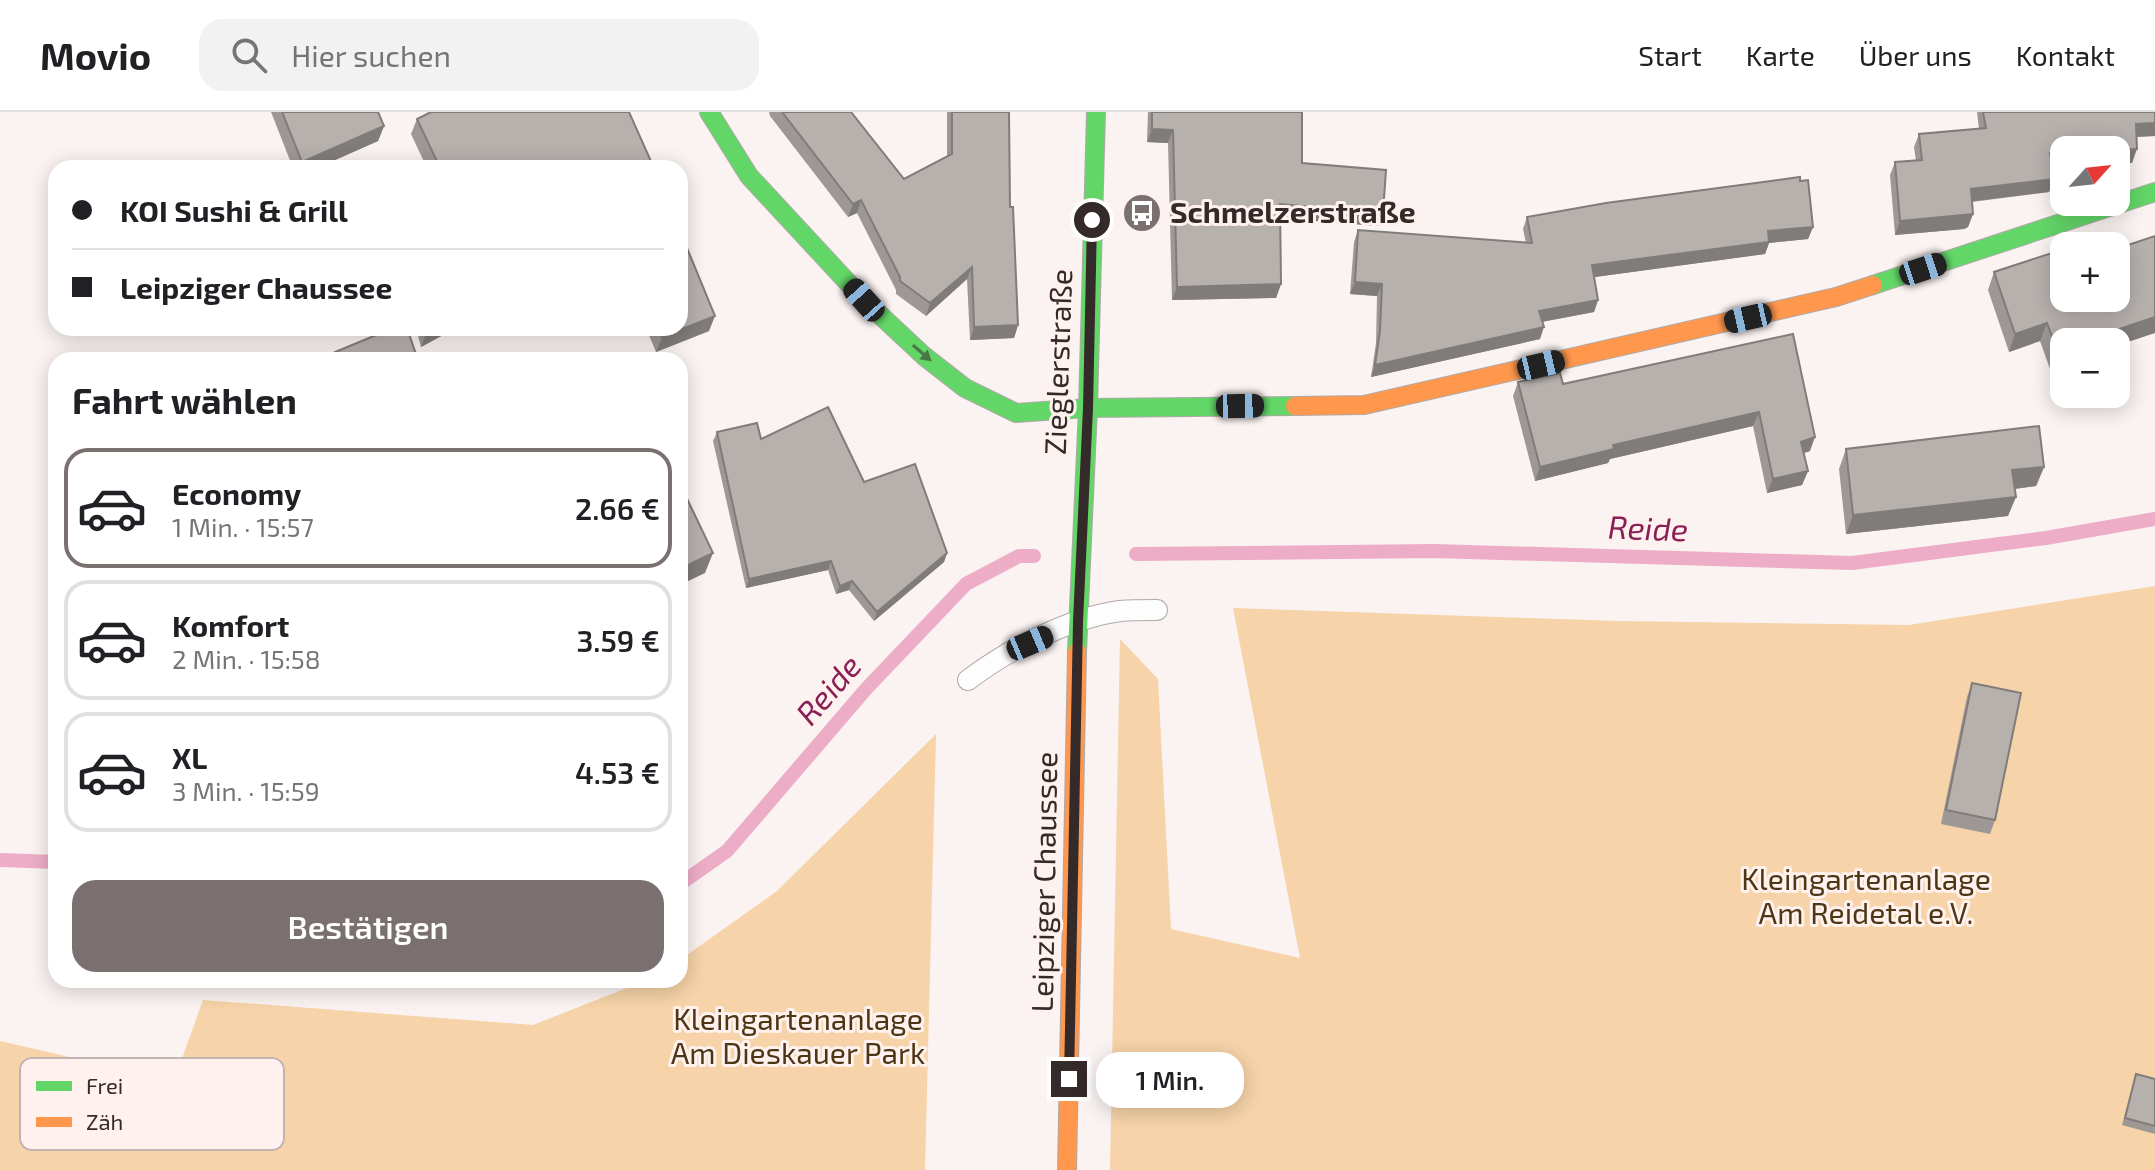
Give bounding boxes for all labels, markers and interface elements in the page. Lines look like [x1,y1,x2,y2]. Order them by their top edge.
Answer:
search box [199,19,759,91]
text: Movio [40,32,151,78]
icon: search [227,33,271,77]
text: Hier suchen [291,37,451,73]
text: Start [1638,38,1702,72]
text: Karte [1746,38,1815,72]
text: Über uns [1859,38,1972,72]
text: Kontakt [2016,38,2115,72]
north arrow [2050,136,2130,216]
map controls [2050,136,2130,408]
text: KOI Sushi & Grill [120,192,348,228]
bus stop icon: Schmelzerstraße [1121,192,1163,234]
place label: Schmelzerstraße [1170,193,1416,229]
route start [1074,202,1110,238]
button: + [2050,232,2130,312]
car [1896,250,1950,288]
street label: Zieglerstraße [1036,268,1078,455]
text: Leipziger Chaussee [120,269,392,305]
car [839,274,889,326]
car [1722,301,1774,335]
button: − [2050,328,2130,408]
one-way arrow [911,344,931,361]
car [1515,348,1567,382]
text: Fahrt wählen [72,378,297,421]
car [1216,394,1264,418]
icon: car [76,472,148,544]
text: Economy [172,475,301,511]
text: 2.66 € [575,490,660,526]
water label: Reide [1607,507,1689,547]
text: 1 Min. · 15:57 [172,511,314,542]
icon: car [76,604,148,676]
text: Komfort [172,607,289,643]
text: 3.59 € [576,622,660,658]
car [1003,623,1057,663]
text: 2 Min. · 15:58 [172,643,321,674]
water label: Reide [787,646,868,731]
icon: car [76,736,148,808]
text: XL [172,739,207,775]
street label: Leipziger Chaussee [1023,751,1063,1013]
text: 4.53 € [575,754,660,790]
text: 3 Min. · 15:59 [172,775,320,806]
park label: Kleingartenanlage Am Reidetal e.V. [1741,860,1991,930]
button: Bestätigen [72,880,664,972]
park label: Kleingartenanlage Am Dieskauer Park [671,1000,925,1070]
callout: 1 Min. [1097,1051,1245,1107]
legend [20,1058,284,1150]
route end [1051,1061,1087,1097]
text: 1 Min. [1136,1064,1204,1095]
text: Frei [86,1072,123,1098]
text: Zäh [86,1108,123,1134]

